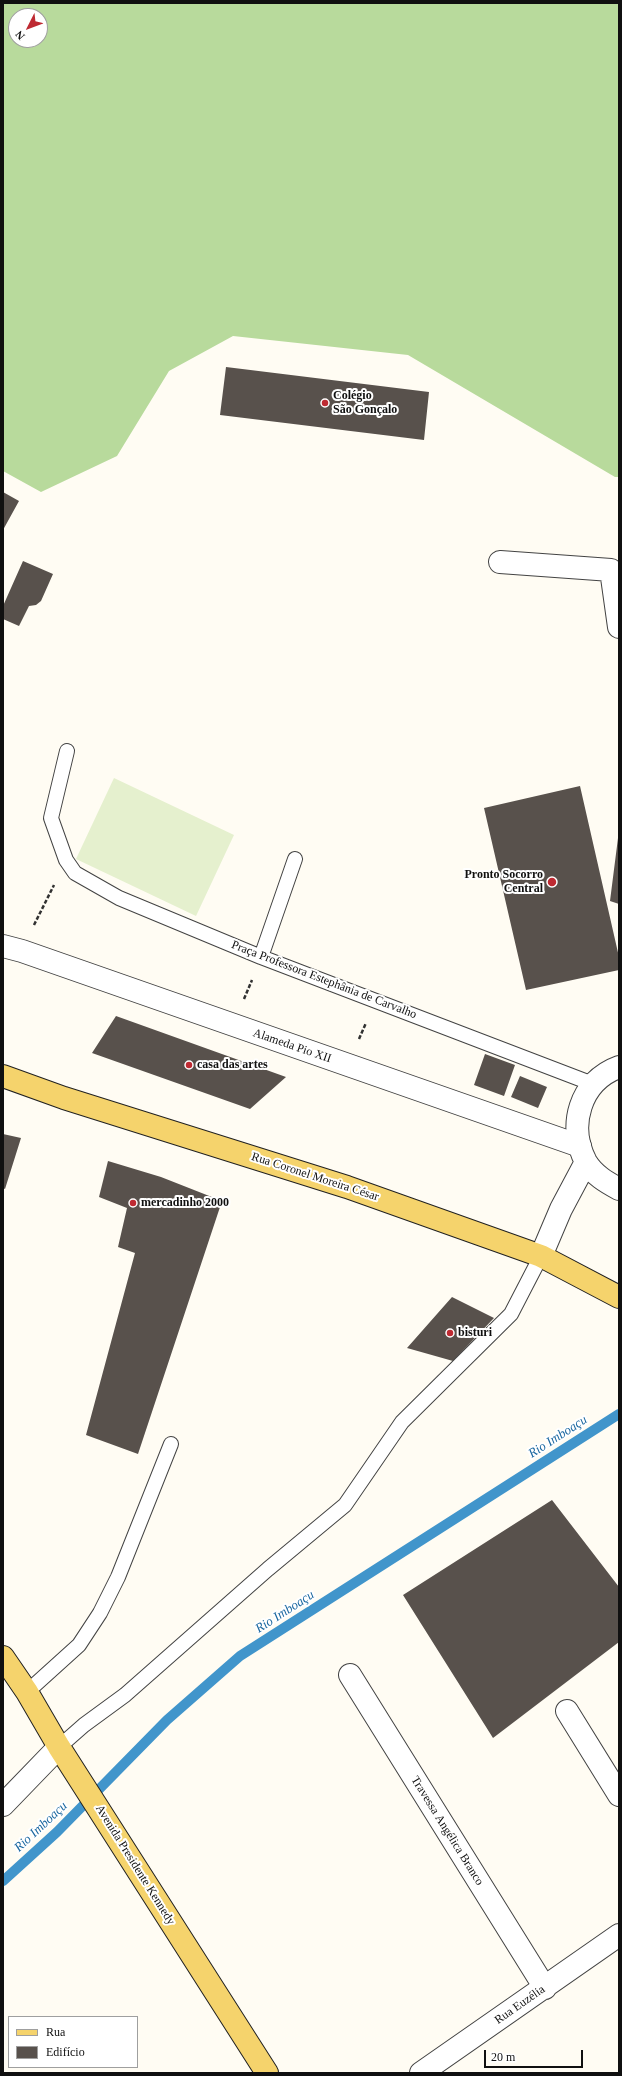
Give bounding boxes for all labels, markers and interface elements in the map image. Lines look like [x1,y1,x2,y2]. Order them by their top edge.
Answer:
north arrow [8,8,48,48]
text: N [13,28,27,42]
place label: Colégio São Gonçalo [333,389,397,417]
marker: Colégio São Gonçalo [320,398,330,408]
place label: Pronto Socorro Central [464,868,543,896]
marker: Pronto Socorro Central [546,876,558,888]
street label: Praça Professora Estephânia de Carvalho [229,938,419,1022]
street label: Alameda Pio XII [251,1026,333,1066]
place label: casa das artes [197,1058,268,1072]
marker: casa das artes [184,1060,194,1070]
street label: Rua Coronel Moreira César [250,1150,380,1204]
place label: mercadinho 2000 [141,1196,229,1210]
marker: mercadinho 2000 [128,1198,138,1208]
place label: bisturi [458,1326,492,1340]
marker: bisturi [445,1328,455,1338]
water label: Rio Imboaçu [526,1412,590,1462]
water label: Rio Imboaçu [253,1587,317,1637]
street label: Travessa Angélica Branco [407,1774,487,1888]
water label: Rio Imboaçu [11,1799,71,1855]
street label: Avenida Presidente Kennedy [92,1802,178,1928]
street label: Rua Euzélia [492,1982,548,2028]
legend [8,2016,138,2068]
text: Rua [46,2025,65,2039]
scale bar [486,2042,585,2068]
text: Edifício [46,2045,85,2059]
text: 20 m [491,2050,515,2064]

